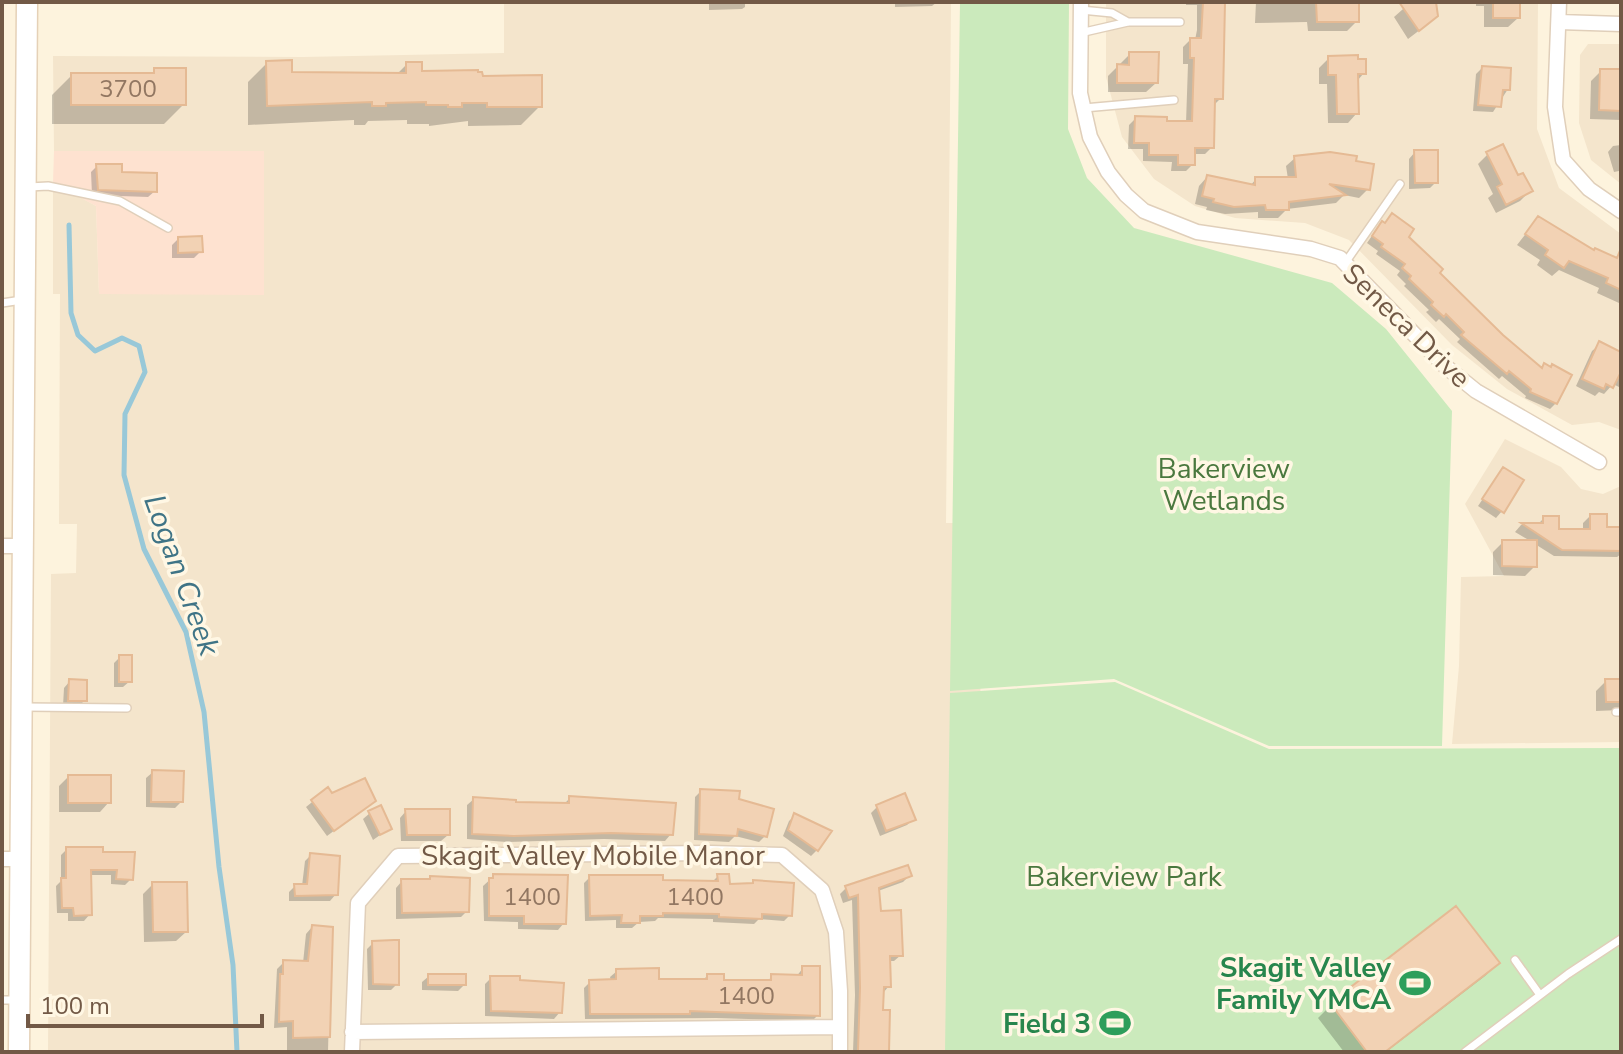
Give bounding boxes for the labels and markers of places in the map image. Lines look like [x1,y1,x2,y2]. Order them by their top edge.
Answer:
place label: Skagit Valley Family YMCA [1216,949,1391,1019]
sports icon: Skagit Valley Family YMCA [1398,966,1432,1000]
place label: Field 3 [1003,1005,1091,1043]
sports icon: Field 3 [1098,1006,1132,1040]

